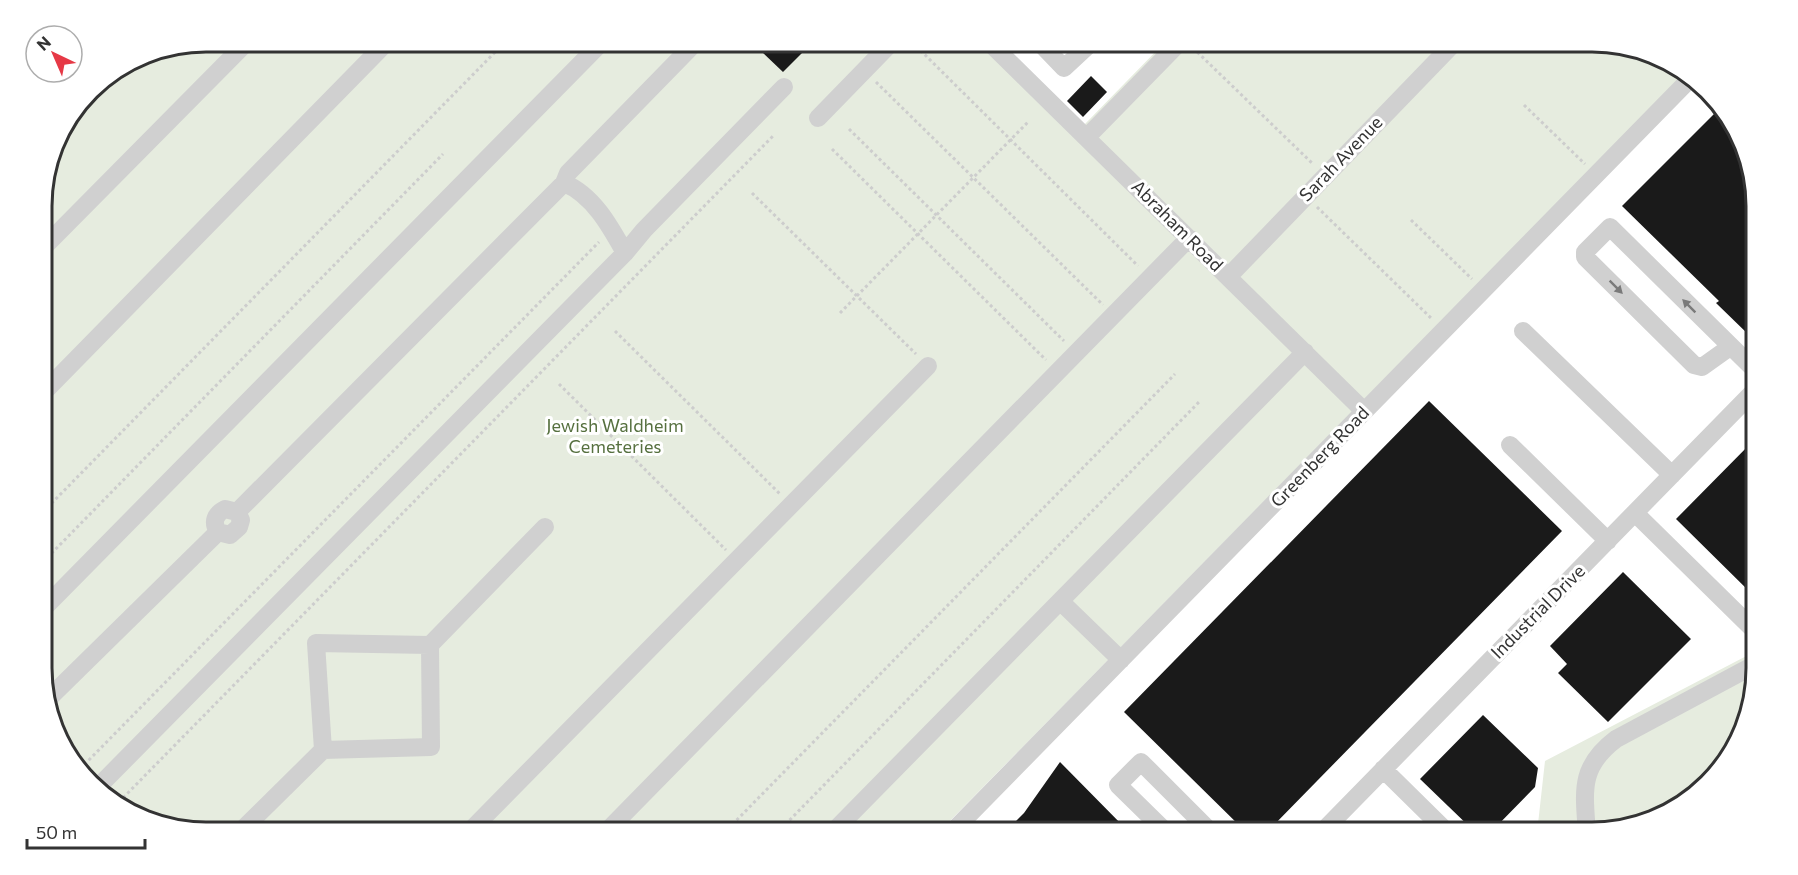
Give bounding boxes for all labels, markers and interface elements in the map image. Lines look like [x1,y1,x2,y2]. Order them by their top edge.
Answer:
north arrow [24,24,84,84]
text: N [32,32,54,54]
street label: Sarah Avenue [1294,111,1386,206]
street label: Abraham Road [1127,175,1228,276]
one-way arrow [1608,280,1622,294]
one-way arrow [1682,299,1696,313]
street label: Greenberg Road [1266,401,1373,511]
park label: Jewish Waldheim Cemeteries [546,414,684,457]
street label: Industrial Drive [1486,560,1589,663]
scale bar [27,812,146,850]
text: 50 m [36,821,77,843]

